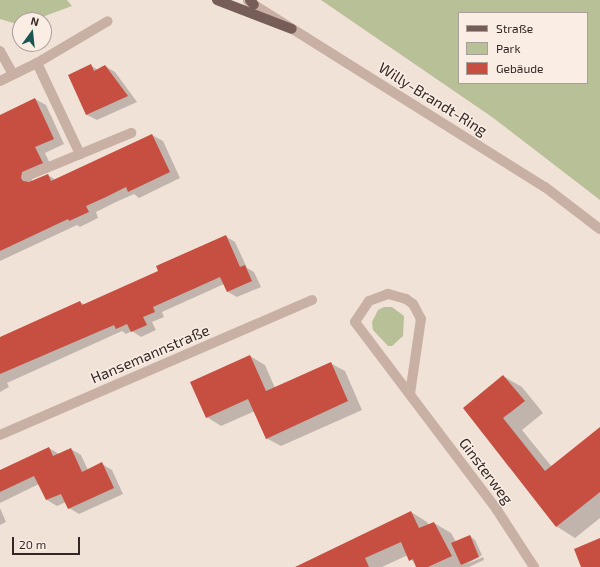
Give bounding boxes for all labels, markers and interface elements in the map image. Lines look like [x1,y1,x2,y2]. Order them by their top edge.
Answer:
north arrow [12,12,52,52]
legend [458,12,588,84]
text: N [29,14,40,28]
text: Straße [496,21,533,35]
text: Park [496,41,521,55]
street label: Willy-Brandt-Ring [375,58,491,140]
text: Gebäude [496,61,544,75]
street label: Hansemannstraße [88,321,212,387]
street label: Ginsterweg [455,434,517,508]
scale bar [14,529,82,555]
text: 20 m [19,537,46,551]

